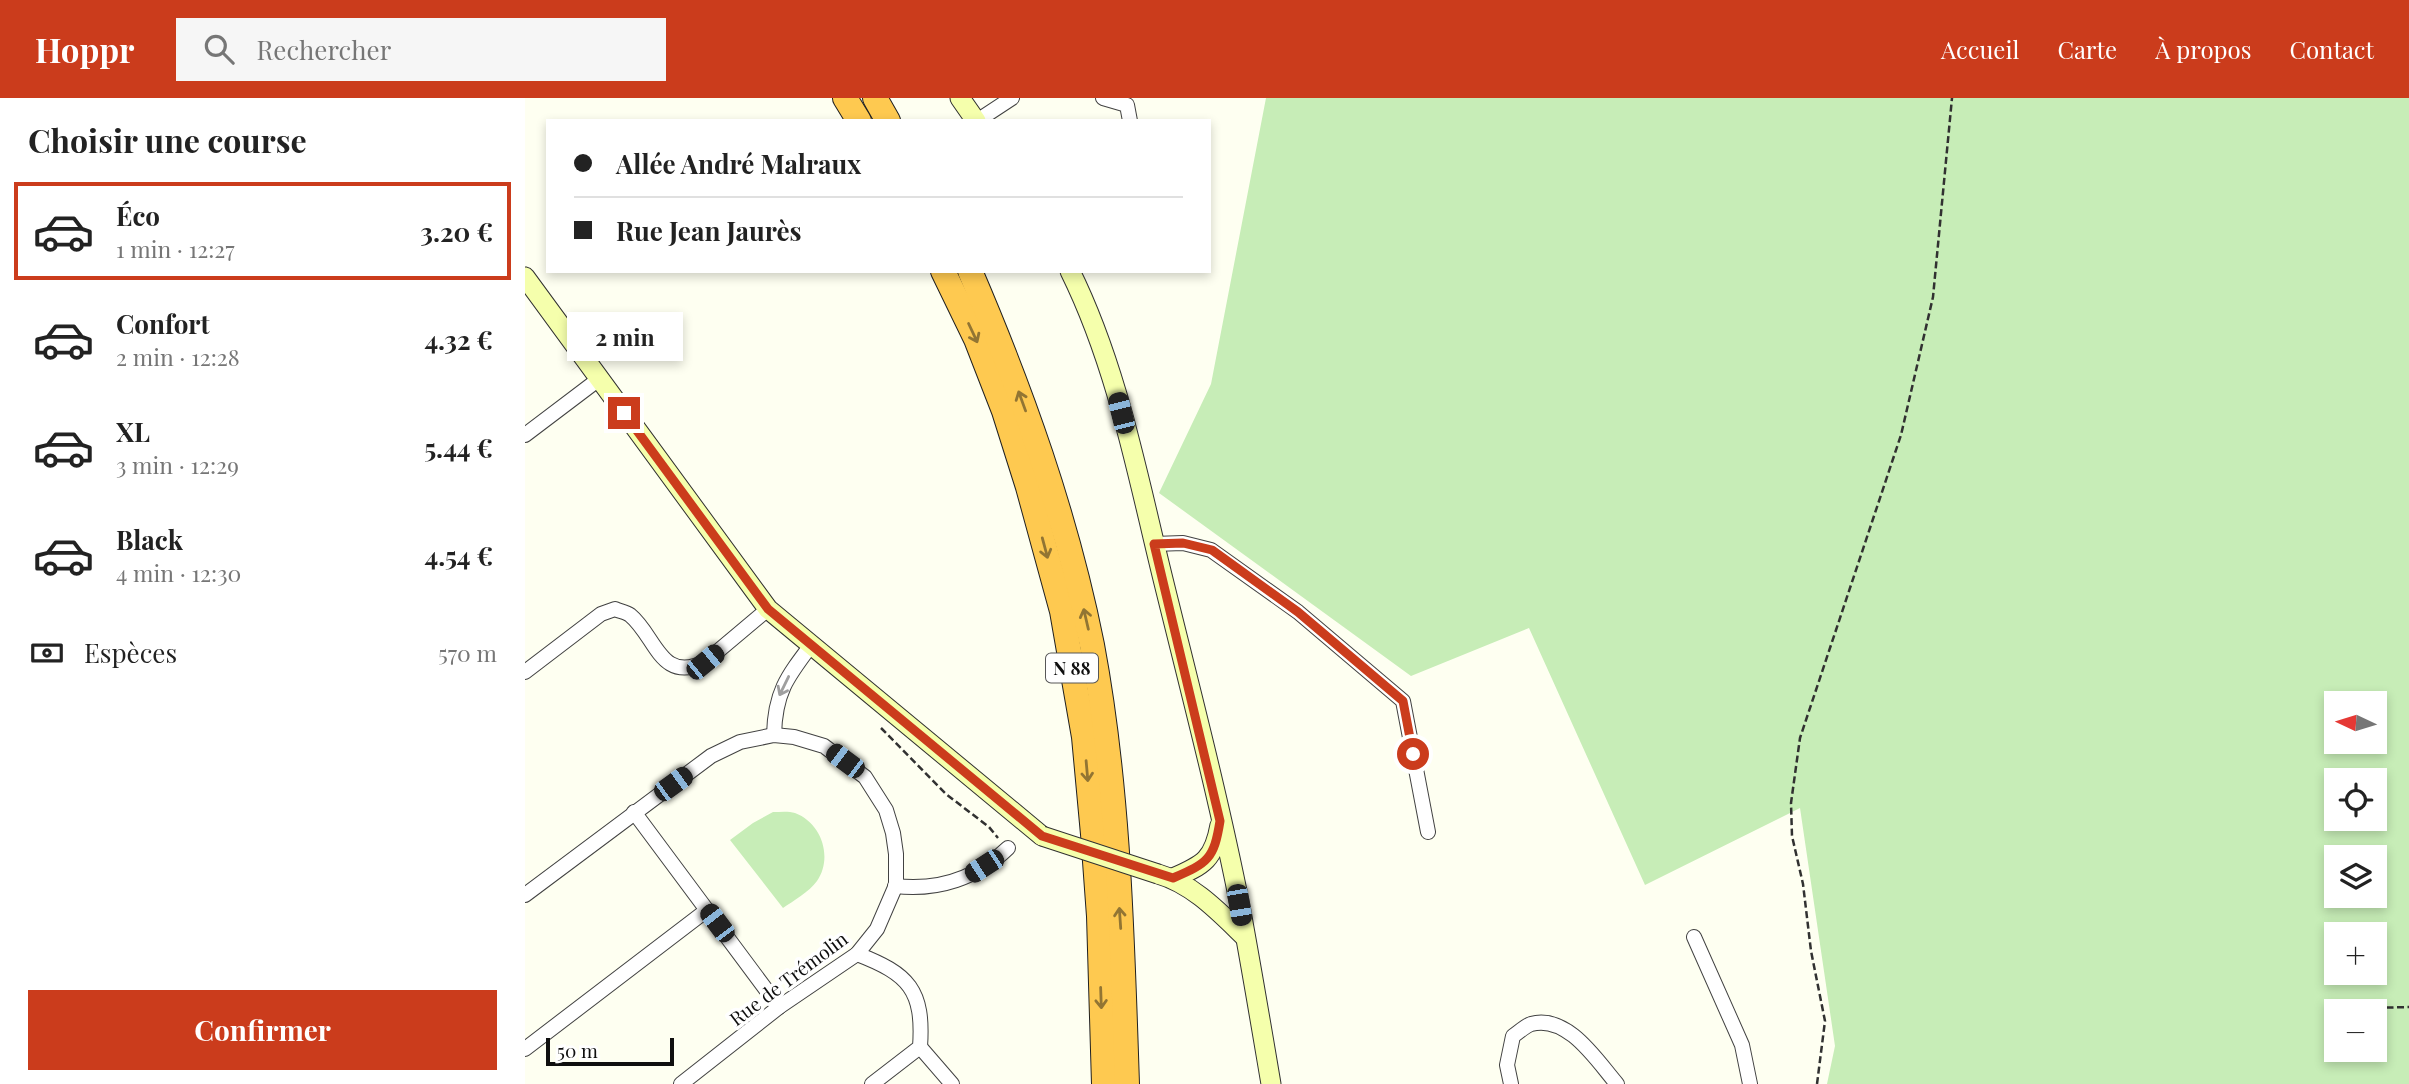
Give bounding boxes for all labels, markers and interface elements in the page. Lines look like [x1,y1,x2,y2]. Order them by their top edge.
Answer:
search box [176,18,666,81]
text: Hoppr [35,27,134,71]
icon: search [200,30,238,68]
text: Rechercher [256,32,391,67]
text: Accueil [1941,33,2019,65]
text: Carte [2057,33,2117,65]
text: À propos [2155,33,2251,65]
text: Contact [2289,33,2374,65]
text: Choisir une course [28,118,307,161]
text: Allée André Malraux [616,146,861,181]
text: Éco [116,198,160,233]
icon: car [32,200,95,263]
text: Rue Jean Jaurès [616,213,802,248]
text: 3.20 € [420,214,493,249]
text: 1 min · 12:27 [116,233,235,264]
text: Confort [116,306,210,341]
icon: car [32,308,95,371]
callout: 2 min [566,312,682,360]
text: 2 min [595,321,655,352]
text: 4.32 € [424,322,493,357]
one-way arrow [967,322,980,343]
text: 2 min · 12:28 [116,341,240,372]
car [1106,390,1137,436]
one-way arrow [1015,391,1028,412]
route end [608,397,640,429]
text: XL [116,414,150,449]
icon: car [32,416,95,479]
text: 5.44 € [424,430,493,465]
text: 3 min · 12:29 [116,449,239,480]
text: Black [116,522,183,557]
icon: car [32,524,95,587]
one-way arrow [1039,536,1052,559]
text: 4.54 € [425,538,493,573]
text: 4 min · 12:30 [116,557,241,588]
one-way arrow [1078,608,1092,631]
icon: cash [28,634,66,672]
text: Espèces [84,635,177,670]
text: 570 m [438,637,497,668]
car [683,641,728,683]
road number: N 88 [1046,654,1098,682]
one-way arrow [777,675,790,696]
north arrow [2324,691,2387,754]
map controls [2324,691,2387,1062]
route start [1397,738,1429,770]
car [822,740,869,782]
one-way arrow [1081,759,1094,782]
car [650,763,697,805]
button: locate [2324,768,2387,831]
button: layers [2324,845,2387,908]
car [961,846,1008,886]
car [1226,882,1253,928]
car [696,900,739,946]
one-way arrow [1113,907,1126,930]
button: + [2324,922,2387,985]
street label: Rue de Trémolin [724,925,853,1031]
one-way arrow [1095,987,1108,1010]
button: Confirmer [28,990,497,1070]
button: − [2324,999,2387,1062]
scale bar [546,1035,674,1067]
text: 50 m [557,1037,598,1063]

